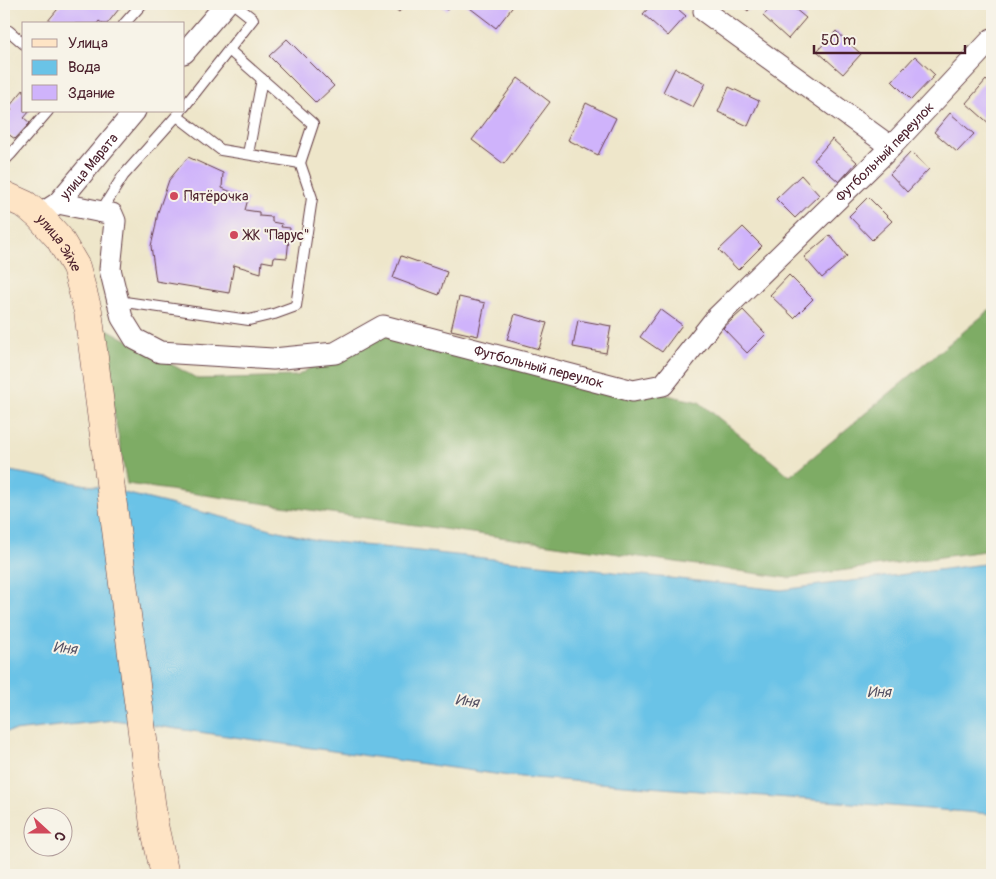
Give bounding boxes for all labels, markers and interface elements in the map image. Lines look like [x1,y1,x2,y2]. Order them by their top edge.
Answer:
legend [22,22,185,112]
scale bar [814,22,965,54]
text: 50 m [821,31,856,50]
text: Улица [68,34,108,53]
text: Вода [68,58,101,77]
text: Здание [68,84,115,103]
street label: Футбольный переулок [832,99,938,206]
street label: улица Марата [56,130,122,204]
place label: Пятёрочка [184,188,248,205]
marker: Пятёрочка [168,190,180,202]
street label: улица Эйхе [32,210,85,273]
place label: ЖК "Парус" [242,227,309,244]
marker: ЖК "Парус" [228,229,240,241]
street label: Футбольный переулок [472,342,605,392]
water label: Иня [52,638,80,659]
water label: Иня [867,683,893,702]
water label: Иня [454,690,482,713]
north arrow [22,806,72,856]
text: С [50,829,69,844]

